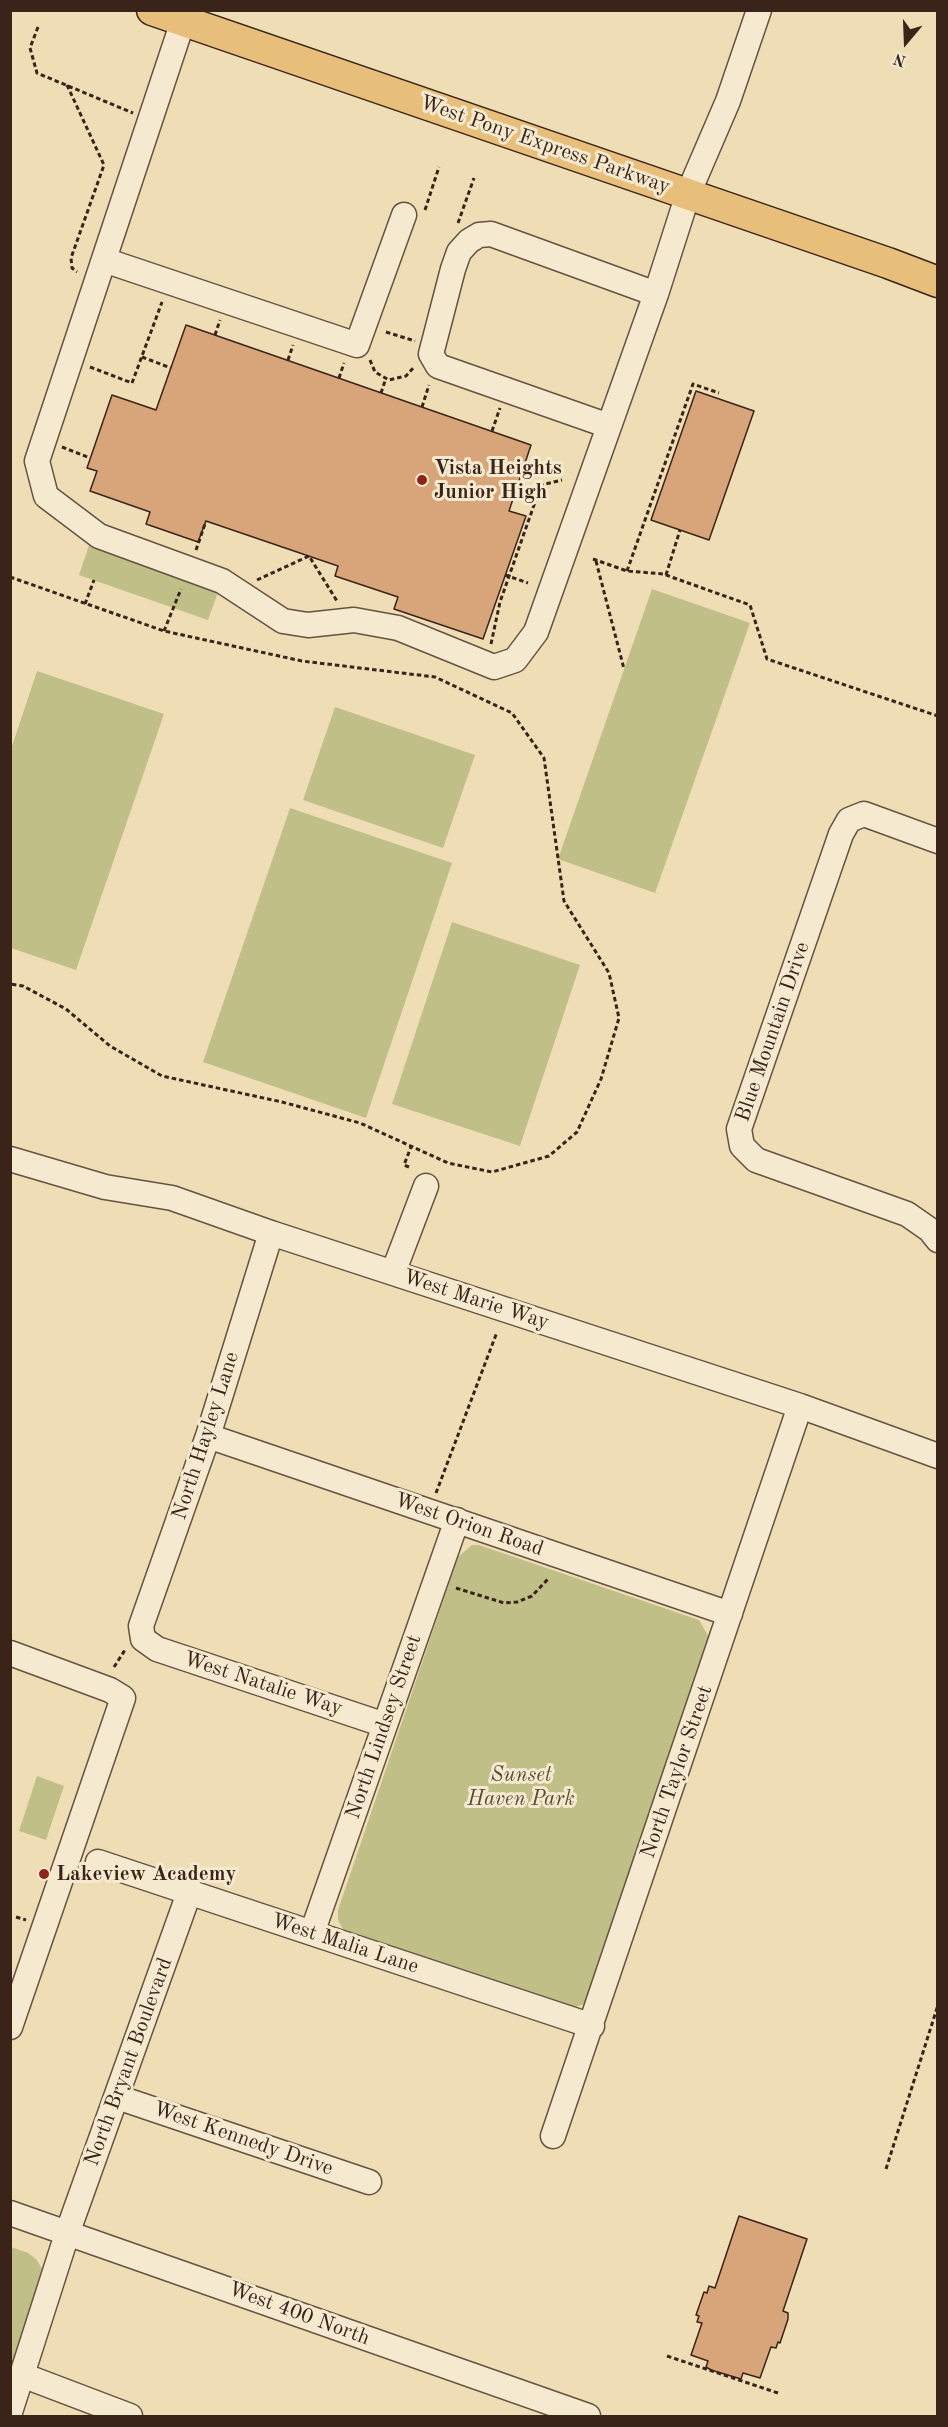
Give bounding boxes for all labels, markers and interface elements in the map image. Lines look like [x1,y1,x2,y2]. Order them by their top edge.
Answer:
north arrow [876,12,936,72]
text: N [892,49,909,69]
street label: West Pony Express Parkway [417,90,673,200]
place label: Vista Heights Junior High [434,455,562,505]
marker: Vista Heights Junior High [415,473,429,487]
street label: Blue Mountain Drive [730,939,816,1125]
street label: West Marie Way [400,1265,552,1335]
street label: North Hayley Lane [167,1349,245,1523]
street label: West Orion Road [391,1488,547,1562]
street label: North Lindsey Street [341,1632,427,1822]
street label: West Natalie Way [180,1646,346,1722]
street label: North Taylor Street [636,1682,718,1862]
park label: Sunset Haven Park [467,1762,575,1812]
place label: Lakeview Academy [56,1861,236,1887]
marker: Lakeview Academy [37,1867,51,1881]
street label: West Malia Lane [268,1908,422,1980]
street label: North Bryant Boulevard [80,1954,178,2170]
street label: West Kennedy Drive [150,2096,336,2182]
street label: West 400 North [225,2277,373,2351]

